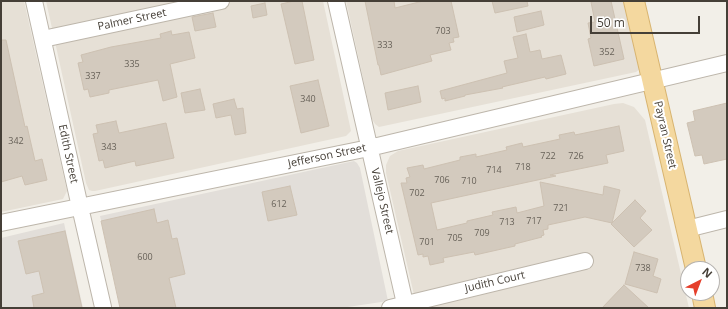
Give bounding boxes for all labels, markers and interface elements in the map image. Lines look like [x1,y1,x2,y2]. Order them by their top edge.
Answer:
street label: Palmer Street [96,6,168,34]
scale bar [592,8,702,34]
text: 50 m [597,14,625,31]
house number: 703 [435,26,451,36]
house number: 333 [377,40,393,50]
house number: 352 [599,47,615,57]
house number: 335 [124,59,140,69]
house number: 337 [85,71,101,81]
house number: 340 [300,94,316,104]
street label: Payran Street [651,100,679,170]
street label: Edith Street [55,123,81,185]
house number: 342 [8,136,24,146]
street label: Jefferson Street [287,141,367,171]
house number: 343 [101,142,117,152]
house number: 722 [540,151,556,161]
house number: 726 [568,151,584,161]
house number: 718 [515,162,531,172]
house number: 714 [486,165,502,175]
street label: Vallejo Street [368,167,396,235]
house number: 706 [434,175,450,185]
house number: 710 [461,176,477,186]
house number: 702 [409,188,425,198]
house number: 612 [271,199,287,209]
house number: 721 [553,203,569,213]
house number: 717 [526,216,542,226]
house number: 713 [499,217,515,227]
house number: 709 [474,228,490,238]
house number: 705 [447,233,463,243]
house number: 701 [419,237,435,247]
house number: 600 [137,252,153,262]
north arrow [680,261,720,301]
house number: 738 [635,263,651,273]
text: N [699,264,716,281]
street label: Judith Court [464,269,526,295]

